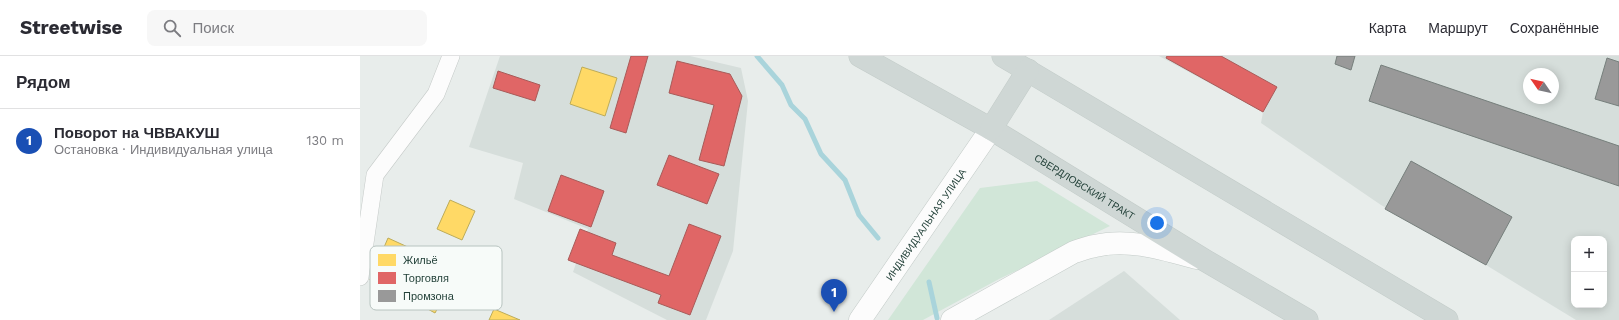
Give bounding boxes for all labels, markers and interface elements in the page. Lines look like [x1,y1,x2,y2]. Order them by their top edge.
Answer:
search box [147,10,427,46]
text: Streetwise [20,16,123,39]
icon: search [161,17,183,39]
text: Поиск [193,19,234,37]
text: Карта [1369,20,1406,36]
text: Маршрут [1428,20,1488,36]
text: Сохранённые [1510,20,1599,36]
north arrow [1523,68,1559,104]
text: Рядом [16,72,71,92]
text: Поворот на ЧВВАКУШ [54,124,220,142]
text: 1 [26,133,32,148]
text: 130 m [306,133,344,148]
text: Остановка · Индивидуальная улица [54,142,273,157]
street label: СВЕРДЛОВСКИЙ ТРАКТ [1032,152,1137,222]
street label: ИНДИВИДУАЛЬНАЯ УЛИЦА [884,166,968,283]
your location [1147,213,1167,233]
map controls [1571,236,1607,308]
button: + [1571,236,1607,272]
legend [370,246,502,310]
text: Жильё [403,254,438,267]
text: Торговля [403,272,449,285]
button: − [1571,272,1607,308]
pin: 1 [821,279,847,312]
text: Промзона [403,290,455,303]

